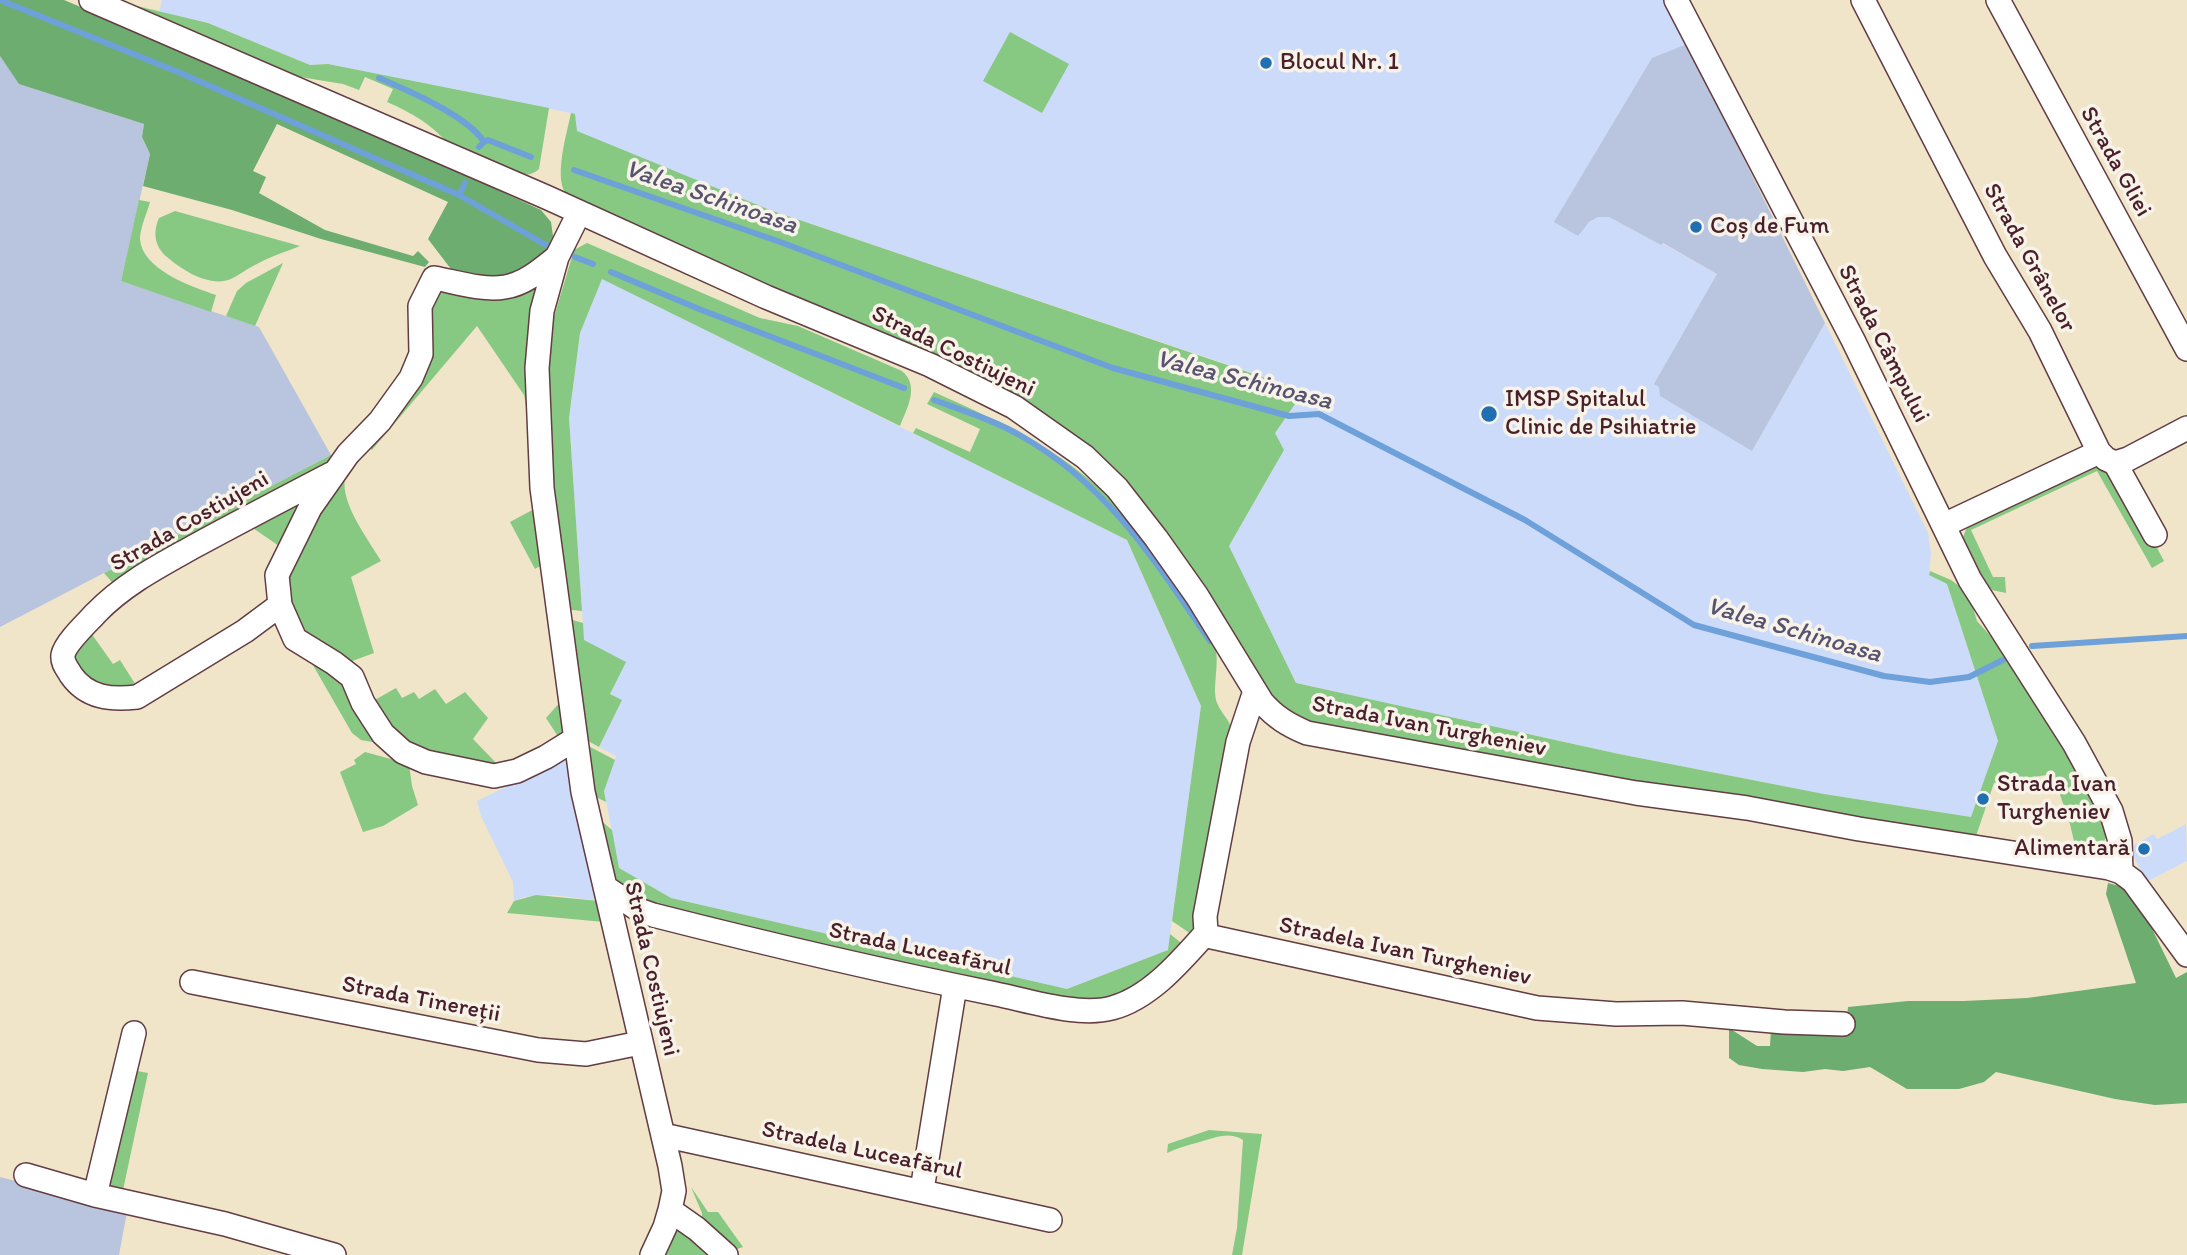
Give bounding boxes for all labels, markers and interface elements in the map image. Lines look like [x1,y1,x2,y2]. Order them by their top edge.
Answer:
place label: Blocul Nr. 1 [1280,49,1399,77]
marker: Blocul Nr. 1 [1258,55,1274,71]
street label: Strada Gliei [2073,102,2157,222]
water label: Valea Schinoasa [621,154,801,242]
street label: Strada Grânelor [1976,179,2082,337]
place label: Coș de Fum [1710,213,1829,241]
marker: Coș de Fum [1688,219,1704,235]
street label: Strada Câmpului [1831,260,1935,428]
street label: Strada Costiujeni [867,300,1039,404]
water label: Valea Schinoasa [1153,344,1335,418]
place label: IMSP Spitalul Clinic de Psihiatrie [1505,386,1696,442]
marker: IMSP Spitalul Clinic de Psihiatrie [1479,404,1499,424]
street label: Strada Costiujeni [106,465,274,579]
water label: Valea Schinoasa [1703,591,1885,671]
street label: Strada Ivan Turgheniev [1309,690,1549,764]
place label: Strada Ivan Turgheniev [1997,771,2117,827]
marker: Strada Ivan Turgheniev [1975,791,1991,807]
place label: Alimentară [2014,835,2130,863]
marker: Alimentară [2136,841,2152,857]
street label: Strada Costiujeni [617,879,685,1059]
street label: Stradela Ivan Turgheniev [1276,911,1534,993]
street label: Strada Luceafărul [826,917,1014,983]
street label: Strada Tinereții [339,971,503,1029]
street label: Stradela Luceafărul [759,1116,965,1186]

